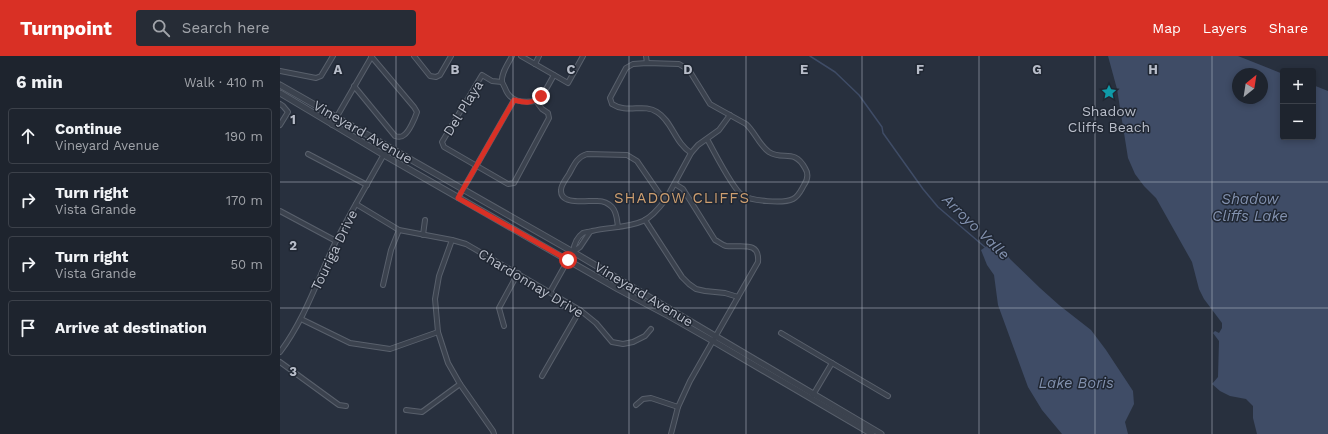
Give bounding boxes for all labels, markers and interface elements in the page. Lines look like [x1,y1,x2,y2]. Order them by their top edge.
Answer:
search box [136,10,416,46]
text: Turnpoint [20,17,112,40]
icon: search [150,17,172,39]
text: Search here [182,19,270,37]
text: Map [1152,20,1181,36]
text: Layers [1203,20,1247,36]
text: Share [1269,20,1308,36]
text: A [334,62,343,77]
text: B [451,62,460,77]
text: C [567,62,576,77]
text: D [683,62,693,77]
text: E [800,62,808,77]
text: F [916,62,924,77]
text: G [1032,62,1042,77]
text: H [1148,62,1158,77]
north arrow [1232,68,1268,104]
map controls [1280,68,1316,140]
button: + [1280,68,1316,104]
text: 6 min [16,72,63,92]
text: Walk · 410 m [184,75,264,90]
street label: Del Playa [440,77,486,139]
place icon: Shadow Cliffs Beach [1100,83,1118,101]
route end [532,87,550,105]
street label: Vineyard Avenue [310,97,416,167]
place label: Shadow Cliffs Beach [1068,103,1150,135]
button: − [1280,104,1316,140]
text: 1 [290,112,296,127]
text: Continue [55,120,122,138]
icon: ahead [17,125,39,147]
text: 190 m [225,129,263,144]
text: Vineyard Avenue [55,138,159,153]
text: Turn right [55,184,128,202]
icon: right [17,189,39,211]
district label: SHADOW CLIFFS [614,189,750,207]
water label: Arroyo Valle [938,190,1013,264]
water label: Shadow Cliffs Lake [1212,190,1288,225]
text: 170 m [226,193,263,208]
text: Vista Grande [55,202,136,217]
street label: Touriga Drive [308,207,360,293]
text: 2 [289,238,297,253]
street label: Chardonnay Drive [475,245,587,321]
text: Turn right [55,248,128,266]
route start [559,251,577,269]
icon: right [17,253,39,275]
text: 50 m [231,257,263,272]
street label: Vineyard Avenue [592,258,696,330]
text: Vista Grande [55,266,136,281]
icon: arrive [17,317,39,339]
text: Arrive at destination [55,319,207,337]
text: 3 [289,364,297,379]
water label: Lake Boris [1038,374,1114,392]

